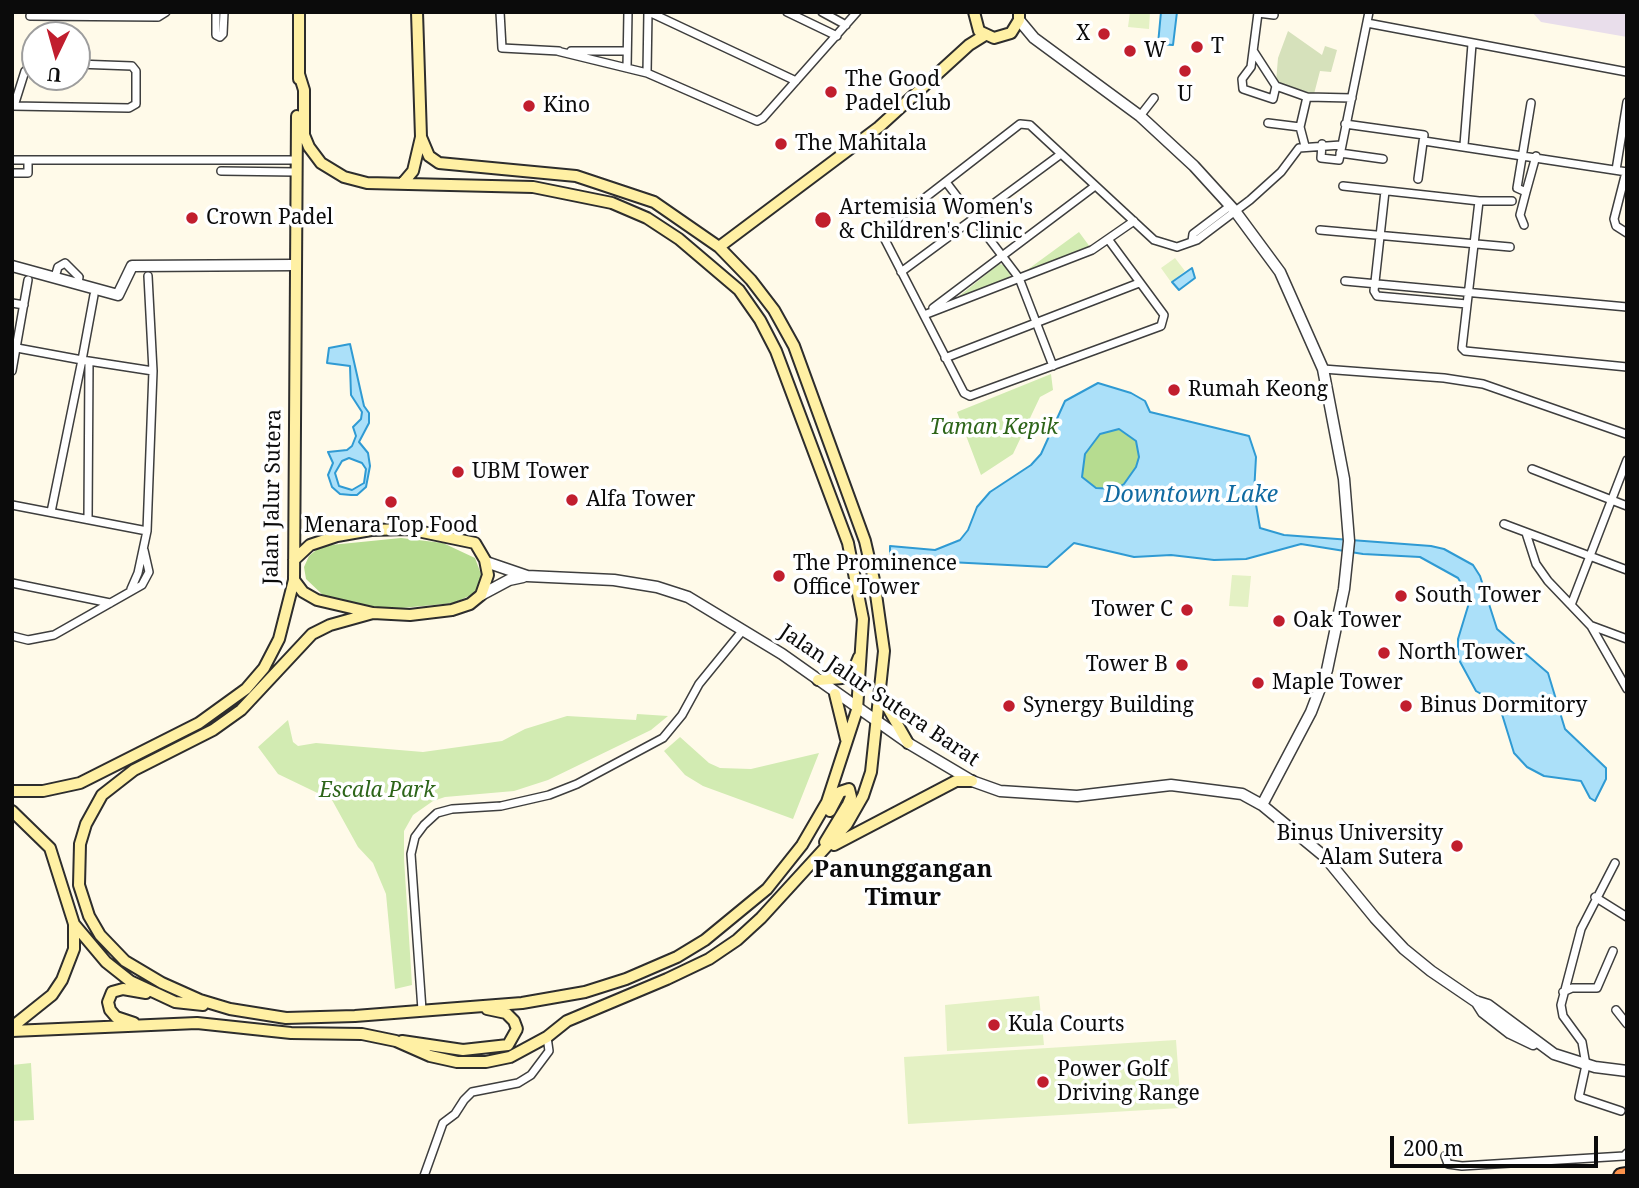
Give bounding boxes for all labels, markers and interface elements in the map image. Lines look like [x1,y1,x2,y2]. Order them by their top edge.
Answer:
north arrow [21,21,91,91]
place label: X [1076,21,1090,47]
marker: X [1096,26,1112,42]
place label: T [1211,34,1224,60]
place label: W [1144,38,1166,64]
marker: T [1189,39,1205,55]
marker: W [1122,43,1138,59]
text: U [46,61,63,88]
marker: U [1177,63,1193,79]
place label: The Good Padel Club [845,67,951,117]
place label: U [1177,82,1193,108]
marker: The Good Padel Club [823,84,839,100]
place label: Kino [543,93,590,119]
marker: Kino [521,98,537,114]
place label: The Mahitala [795,131,927,157]
marker: The Mahitala [773,136,789,152]
place label: Artemisia Women's & Children's Clinic [839,195,1033,245]
place label: Crown Padel [206,205,333,231]
marker: Crown Padel [184,210,200,226]
marker: Artemisia Women's & Children's Clinic [813,210,833,230]
place label: Rumah Keong [1188,377,1328,403]
marker: Rumah Keong [1166,382,1182,398]
street label: Jalan Jalur Sutera [259,409,287,585]
park label: Taman Kepik [930,415,1058,441]
place label: UBM Tower [472,459,589,485]
marker: UBM Tower [450,464,466,480]
water label: Downtown Lake [1104,481,1278,509]
place label: Alfa Tower [586,487,696,513]
marker: Alfa Tower [564,492,580,508]
marker: Menara Top Food [383,494,399,510]
place label: Menara Top Food [304,513,478,539]
place label: The Prominence Office Tower [793,551,957,601]
marker: The Prominence Office Tower [771,568,787,584]
place label: South Tower [1415,583,1541,609]
marker: South Tower [1393,588,1409,604]
place label: Tower C [1091,597,1173,623]
marker: Tower C [1179,602,1195,618]
place label: Oak Tower [1293,608,1401,634]
marker: Oak Tower [1271,613,1287,629]
street label: Jalan Jalur Sutera Barat [774,620,984,772]
place label: North Tower [1398,640,1525,666]
marker: North Tower [1376,645,1392,661]
place label: Tower B [1086,652,1168,678]
marker: Tower B [1174,657,1190,673]
place label: Maple Tower [1272,670,1403,696]
marker: Maple Tower [1250,675,1266,691]
place label: Synergy Building [1023,693,1194,719]
place label: Binus Dormitory [1420,693,1587,719]
marker: Synergy Building [1001,698,1017,714]
marker: Binus Dormitory [1398,698,1414,714]
park label: Escala Park [319,778,435,804]
place label: Binus University Alam Sutera [1277,821,1443,871]
marker: Binus University Alam Sutera [1449,838,1465,854]
district label: Panunggangan Timur [814,856,992,912]
place label: Kula Courts [1008,1012,1125,1038]
marker: Kula Courts [986,1017,1002,1033]
place label: Power Golf Driving Range [1057,1057,1200,1107]
marker: Power Golf Driving Range [1035,1074,1051,1090]
scale bar [1394,1122,1602,1166]
text: 200 m [1403,1134,1464,1162]

